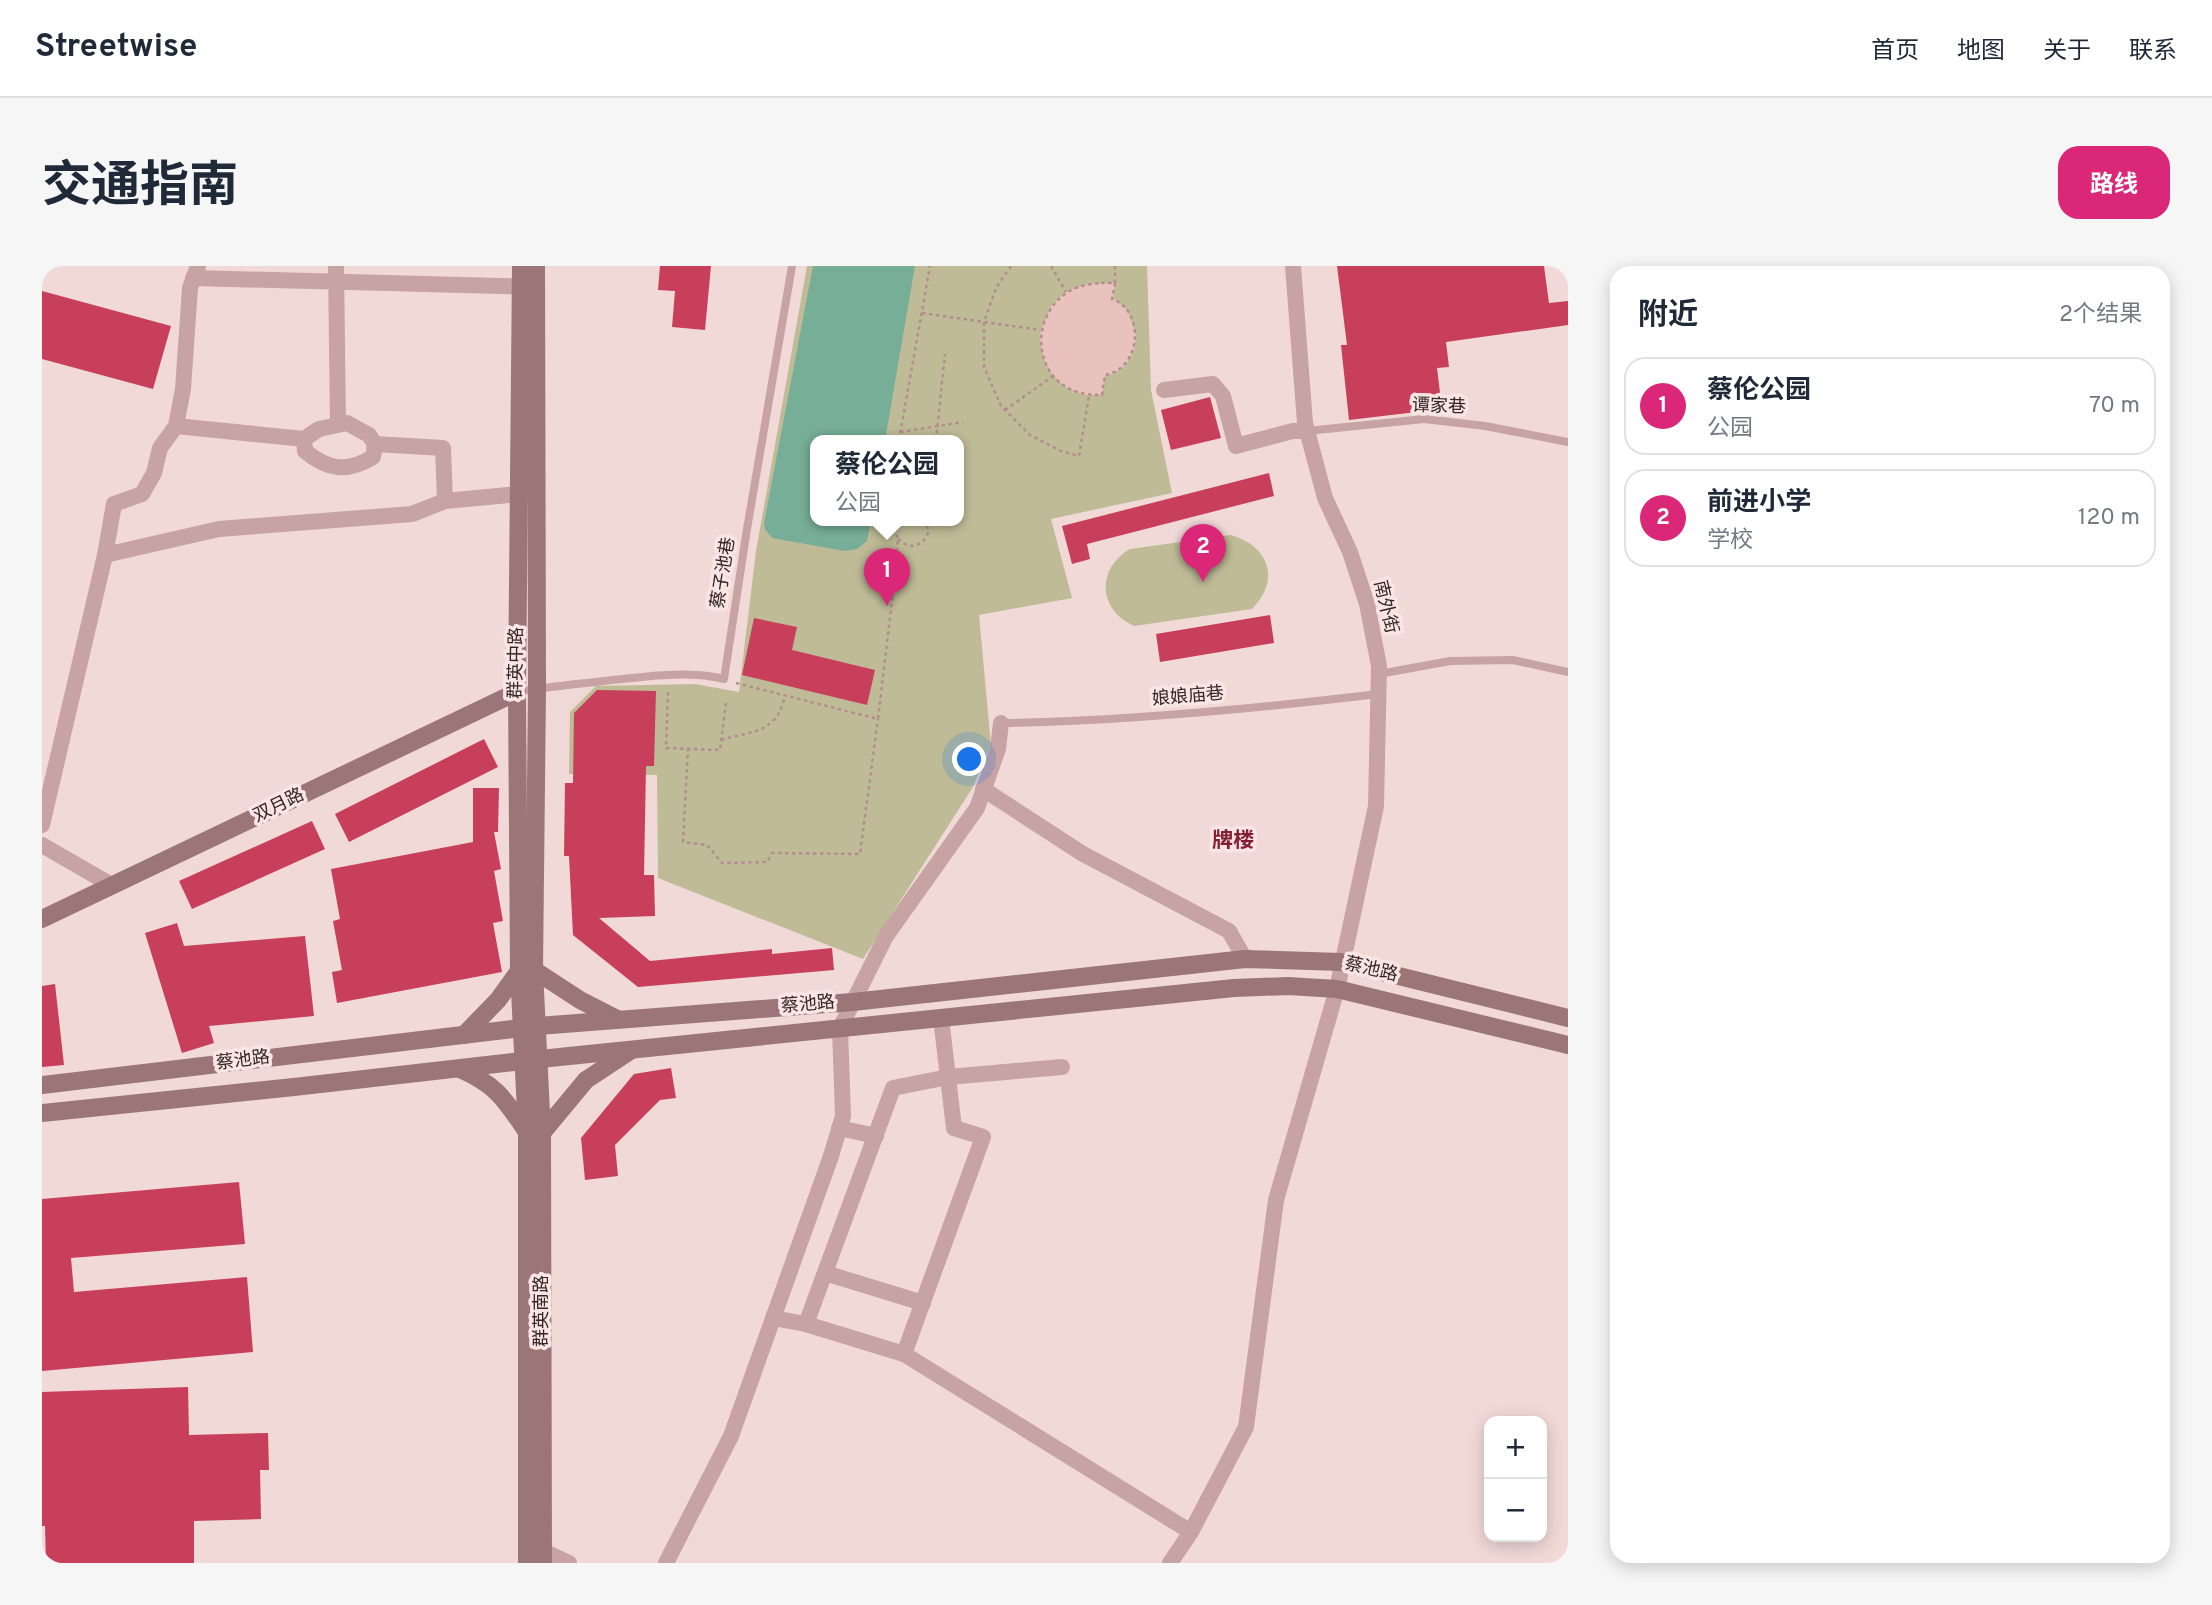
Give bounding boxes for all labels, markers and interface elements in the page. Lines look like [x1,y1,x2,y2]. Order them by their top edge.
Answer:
text: Streetwise [35,27,197,69]
text: 首页 [1871,37,1919,67]
text: 地图 [1957,37,2005,67]
text: 关于 [2043,37,2091,67]
text: 联系 [2129,37,2177,67]
button: 路线 [2058,146,2170,219]
text: 交通指南 [42,158,238,220]
text: 附近 [1638,298,1698,335]
text: 2个结果 [2059,301,2142,330]
text: 蔡伦公园 [1707,375,1811,408]
text: 1 [1658,392,1668,421]
text: 70 m [2089,392,2140,421]
street label: 谭家巷 [1412,395,1466,419]
text: 公园 [1707,415,1753,444]
popup [810,435,964,526]
text: 蔡伦公园 [835,450,939,483]
text: 前进小学 [1707,487,1811,520]
text: 公园 [835,490,881,519]
text: 2 [1656,504,1670,533]
text: 120 m [2078,504,2140,533]
pin: 2 [1180,524,1226,582]
text: 学校 [1707,527,1753,556]
street label: 蔡子池巷 [707,536,741,610]
pin: 1 [864,548,910,606]
street label: 南外街 [1368,578,1402,636]
street label: 群英中路 [505,627,529,699]
street label: 娘娘庙巷 [1151,682,1225,712]
your location [952,742,986,776]
street label: 双月路 [250,784,308,828]
district label: 牌楼 [1212,828,1254,855]
street label: 蔡池路 [1342,953,1400,987]
street label: 蔡池路 [780,991,836,1019]
street label: 蔡池路 [215,1046,271,1076]
street label: 群英南路 [531,1275,554,1347]
map controls [1484,1416,1547,1542]
button: + [1484,1416,1547,1479]
button: − [1484,1479,1547,1542]

